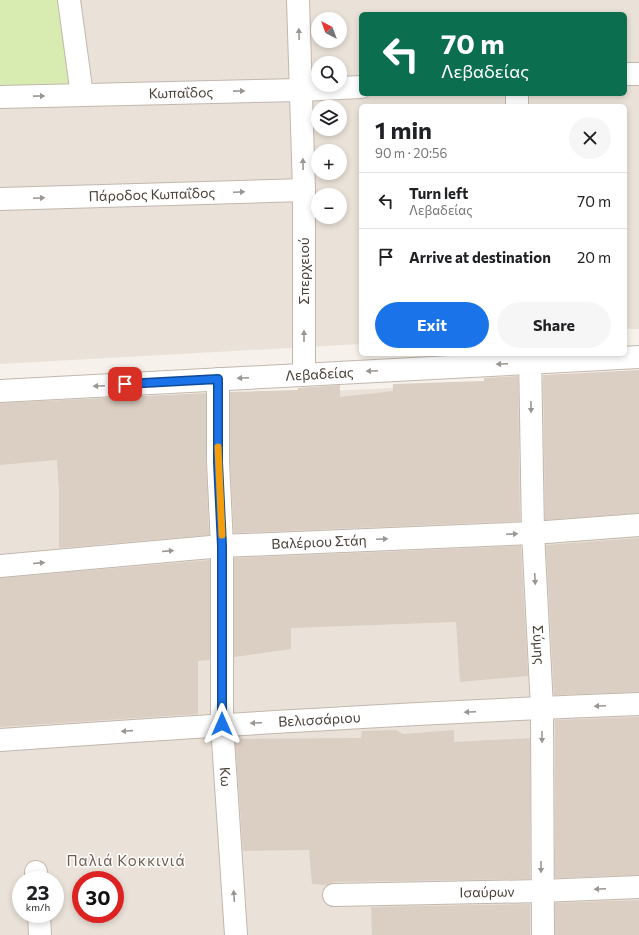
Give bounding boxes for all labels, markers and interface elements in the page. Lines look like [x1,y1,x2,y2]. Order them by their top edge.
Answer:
north arrow [311,12,347,48]
map controls [311,12,347,224]
text: 70 m [441,26,505,60]
one-way arrow [296,27,302,40]
icon: left [375,28,427,80]
button: search [311,56,347,92]
text: Λεβαδείας [441,60,529,82]
street label: Κωπαΐδος [148,83,214,102]
one-way arrow [233,88,245,95]
one-way arrow [33,93,46,99]
button: layers [311,100,347,136]
text: 1 min [375,115,432,144]
button: close [569,117,611,159]
button: + [311,144,347,180]
text: 90 m · 20:56 [375,145,447,161]
one-way arrow [300,157,306,170]
street label: Πάροδος Κωπαΐδος [88,184,216,204]
text: Turn left [409,184,468,202]
button: − [311,188,347,224]
one-way arrow [233,189,246,195]
icon: left [375,190,397,212]
text: 70 m [577,192,611,210]
one-way arrow [33,195,46,201]
text: Λεβαδείας [409,202,473,218]
street label: Σπερχειού [295,237,312,305]
icon: arrive [375,246,397,268]
text: Arrive at destination [409,248,551,266]
text: 20 m [577,248,611,266]
button: Exit [375,302,489,348]
button: Share [497,302,611,348]
one-way arrow [301,329,307,342]
one-way arrow [495,361,508,367]
street label: Λεβαδείας [285,363,354,384]
pin [108,367,142,401]
one-way arrow [365,368,378,374]
icon: arrive [114,373,136,395]
one-way arrow [237,374,249,381]
one-way arrow [93,382,105,389]
one-way arrow [528,401,534,414]
street label: Βαλέριου Στάη [271,531,367,552]
one-way arrow [506,531,519,537]
one-way arrow [376,536,388,543]
one-way arrow [162,548,174,554]
one-way arrow [33,559,45,566]
one-way arrow [532,573,539,585]
street label: Σύμης [530,624,549,665]
position arrow [201,703,243,745]
one-way arrow [593,703,606,709]
street label: Βελισσάριου [278,708,361,730]
one-way arrow [464,708,476,715]
one-way arrow [250,719,262,726]
one-way arrow [120,728,133,734]
one-way arrow [539,731,545,744]
street label: Κω [217,766,235,787]
district label: Παλιά Κοκκινιά [66,851,186,869]
one-way arrow [538,861,544,874]
speed limit sign: 30 [72,871,124,923]
text: 23 [26,880,50,904]
street label: Ισαύρων [459,883,515,901]
one-way arrow [593,886,606,892]
one-way arrow [230,890,237,902]
text: km/h [26,901,50,913]

